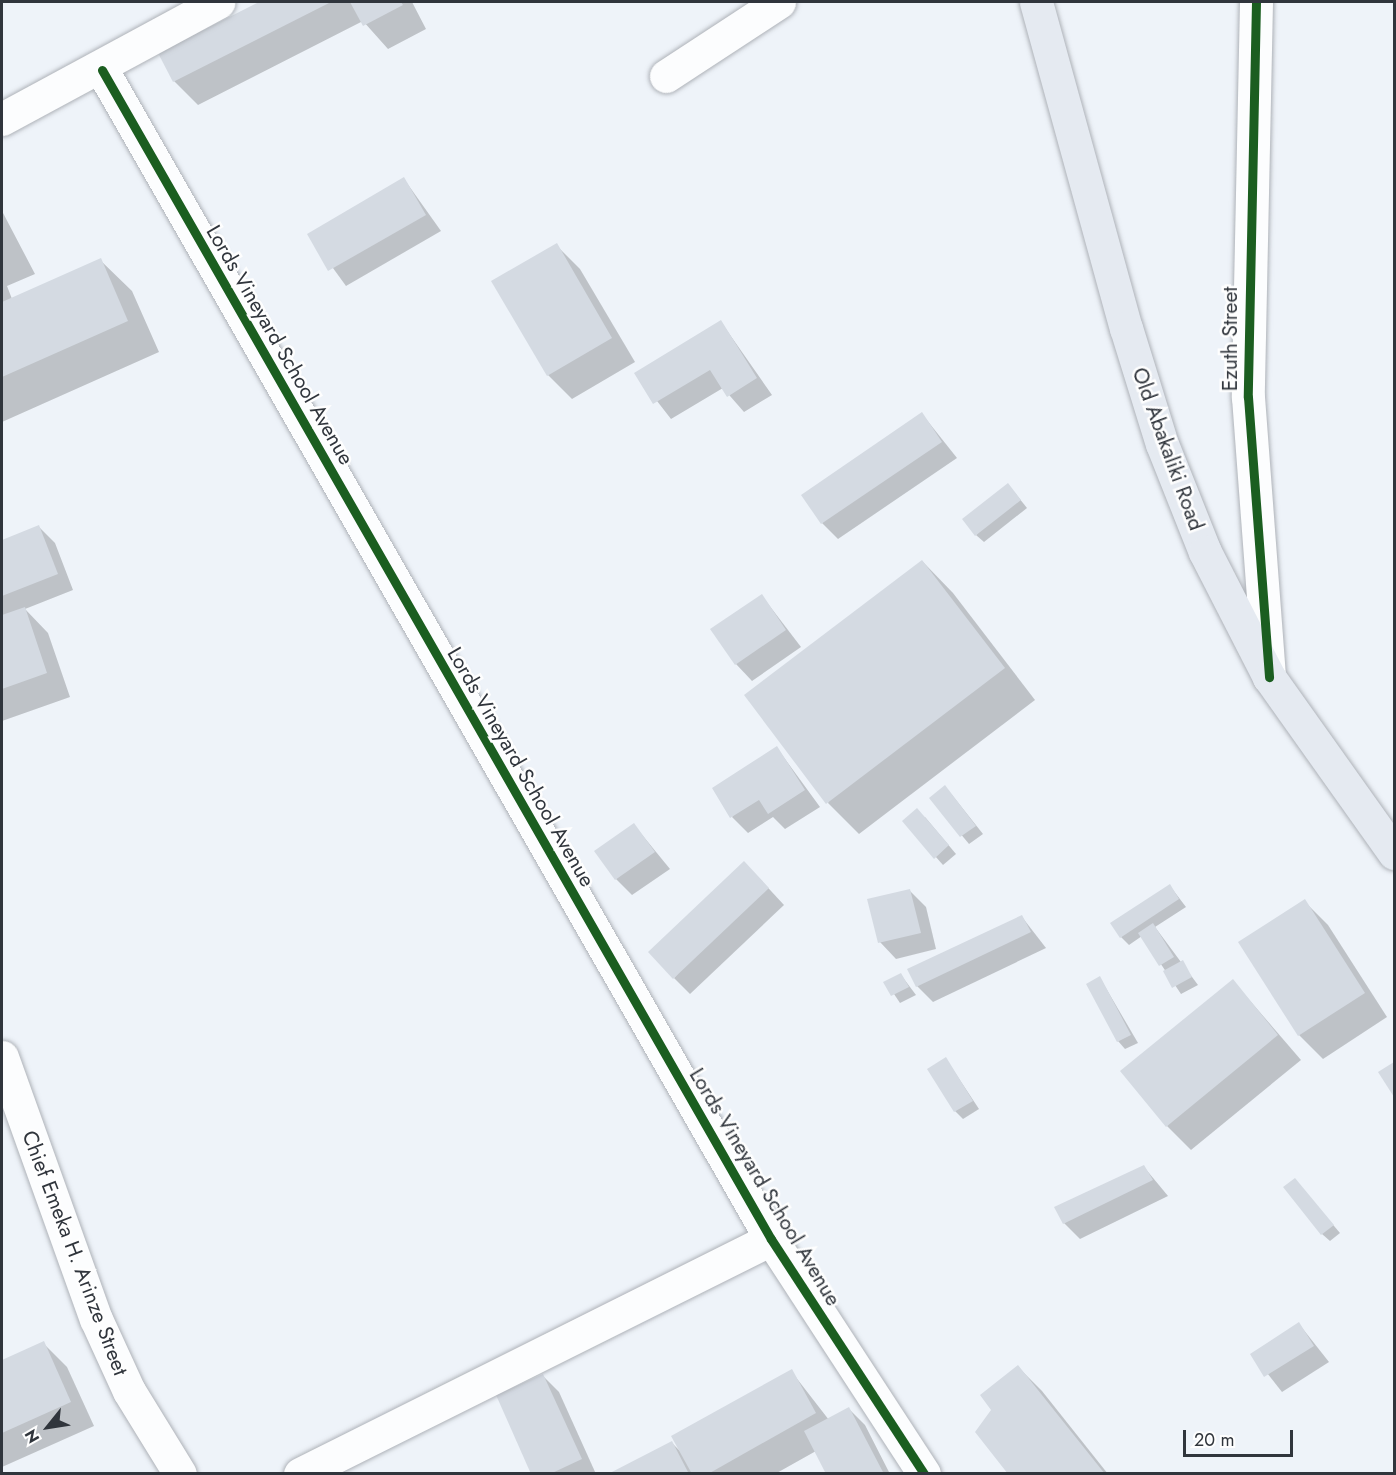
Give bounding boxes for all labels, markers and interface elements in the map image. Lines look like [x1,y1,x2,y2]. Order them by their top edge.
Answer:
street label: Lords Vineyard School Avenue [201,221,359,469]
street label: Ezuth Street [1217,287,1243,391]
street label: Old Abakaliki Road [1127,364,1209,534]
street label: Lords Vineyard School Avenue [442,643,600,891]
street label: Lords Vineyard School Avenue [684,1064,846,1310]
street label: Chief Emeka H. Arinze Street [17,1127,133,1379]
north arrow [18,1397,78,1457]
scale bar [1186,1418,1296,1456]
text: N [19,1425,45,1448]
text: 20 m [1194,1427,1234,1453]

